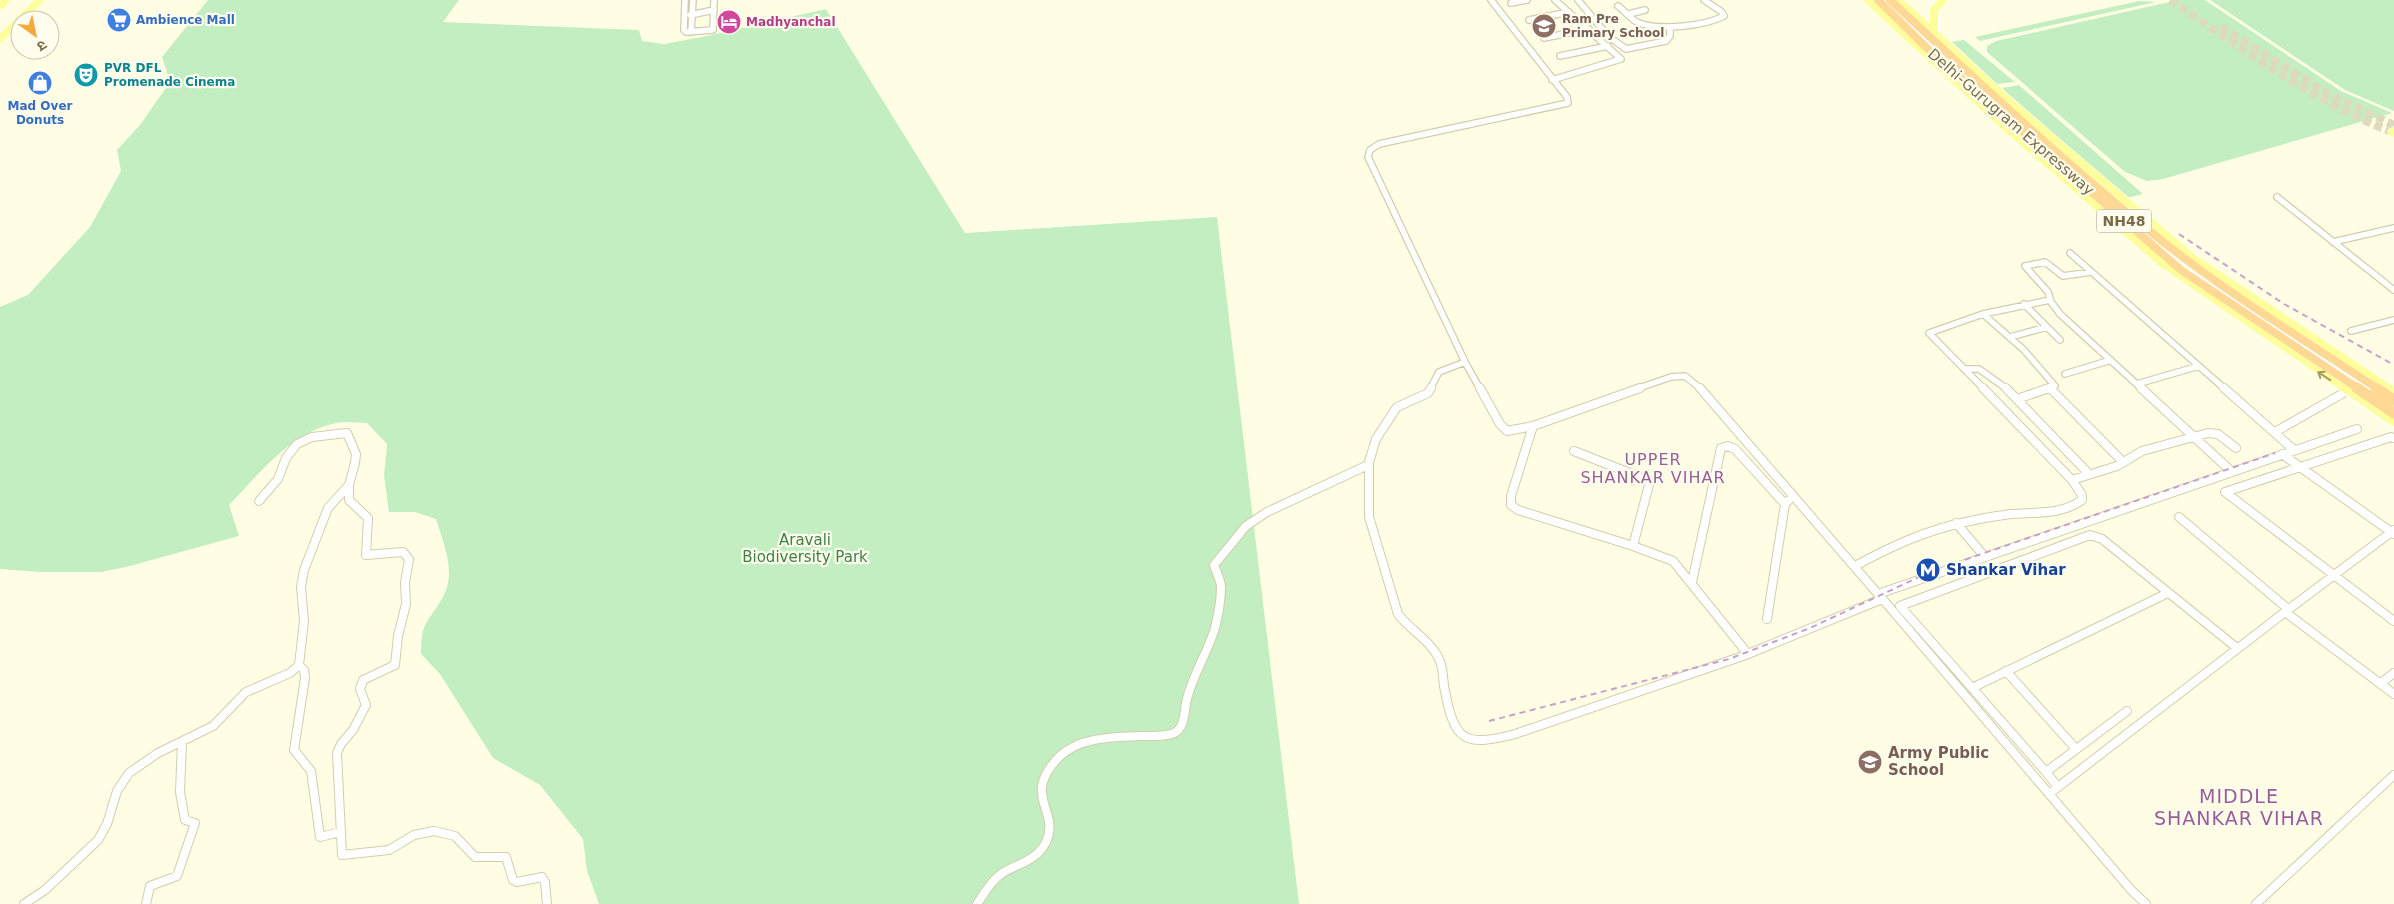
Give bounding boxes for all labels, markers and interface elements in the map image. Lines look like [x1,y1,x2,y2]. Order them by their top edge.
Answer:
supermarket icon: Ambience Mall [106,7,132,33]
hotel icon: Madhyanchal [716,9,742,35]
north arrow [10,10,60,60]
place label: Ram Pre Primary School [1562,12,1664,40]
place label: Ambience Mall [136,13,235,27]
school or university icon: Ram Pre Primary School [1531,13,1557,39]
place label: Madhyanchal [746,15,836,29]
text: उ [34,37,50,55]
street label: Delhi-Gurugram Expressway [1924,45,2098,199]
place label: PVR DFL Promenade Cinema [104,61,235,89]
theatre icon: PVR DFL Promenade Cinema [73,62,99,88]
shop icon: Mad Over Donuts [27,70,53,96]
place label: Mad Over Donuts [8,99,73,127]
road number: NH48 [2096,210,2152,232]
one-way arrow [2318,371,2332,381]
district label: UPPER SHANKAR VIHAR [1580,450,1726,487]
park label: Aravali Biodiversity Park [742,531,868,566]
metro station icon: Shankar Vihar [1915,557,1941,583]
place label: Shankar Vihar [1946,561,2066,579]
place label: Army Public School [1888,744,1989,779]
school or university icon: Army Public School [1857,749,1883,775]
district label: MIDDLE SHANKAR VIHAR [2154,785,2324,829]

